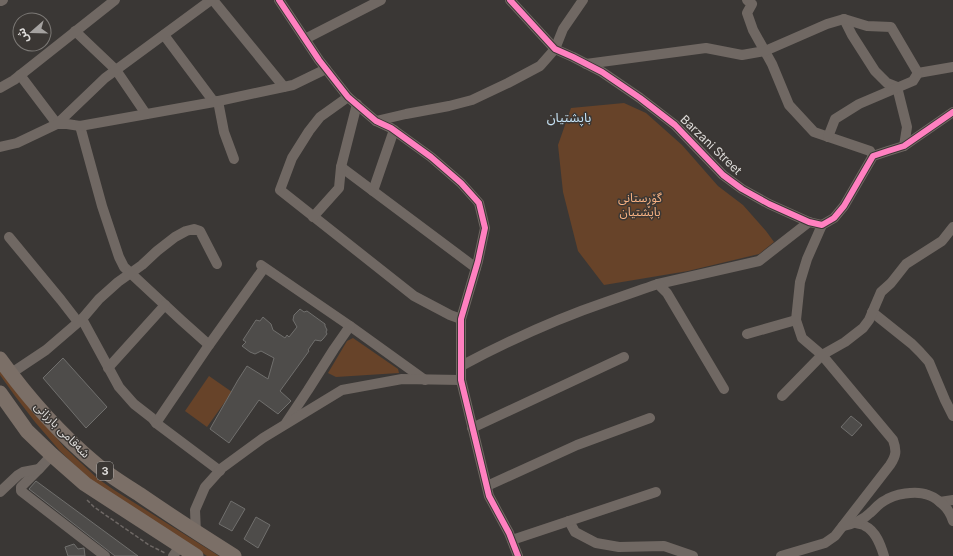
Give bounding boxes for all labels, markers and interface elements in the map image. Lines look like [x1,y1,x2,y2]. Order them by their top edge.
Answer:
north arrow [12,12,52,52]
text: ش [13,26,32,45]
district label: باپشتیان [547,109,591,127]
street label: Barzani Street [677,112,745,178]
park label: گۆڕستانی باپشتیان [618,190,663,220]
street label: شەقامی بارزانی [31,399,93,461]
road number: 3 [97,462,113,480]

